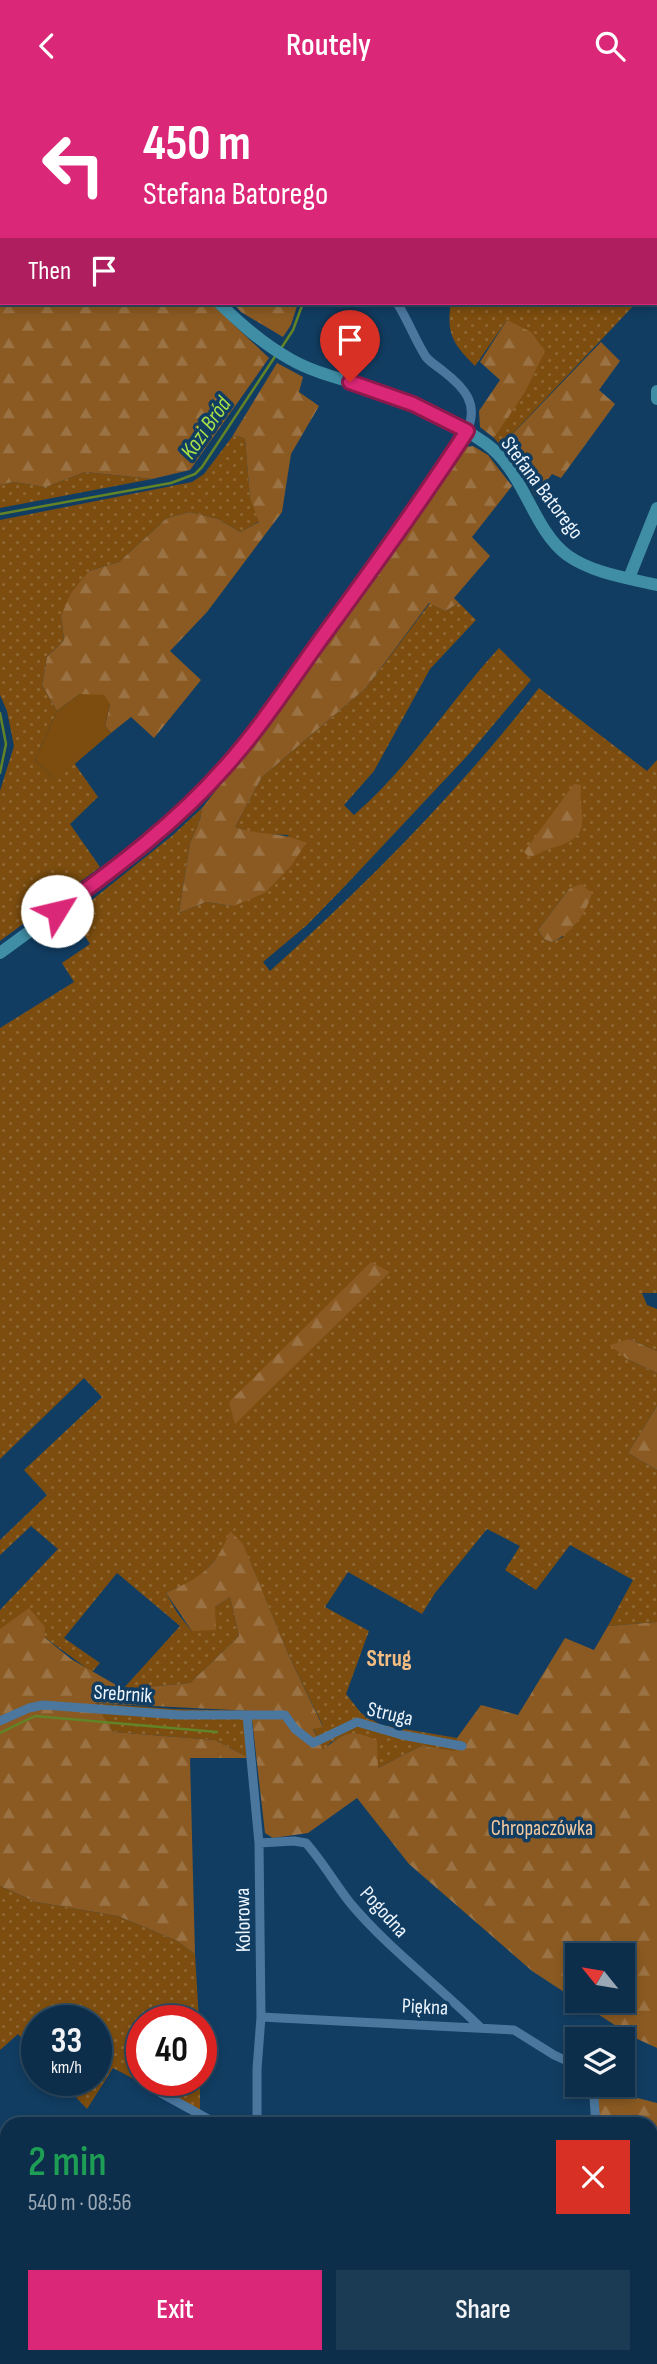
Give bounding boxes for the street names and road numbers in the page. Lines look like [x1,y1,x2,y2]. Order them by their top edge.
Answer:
street label: Stefana Batorego [495,432,589,544]
street label: Srebrnik [93,1679,153,1709]
street label: Struga [365,1697,415,1731]
street label: Pogodna [355,1881,413,1943]
street label: Kolorowa [230,1888,256,1952]
street label: Piękna [401,1993,449,2021]

